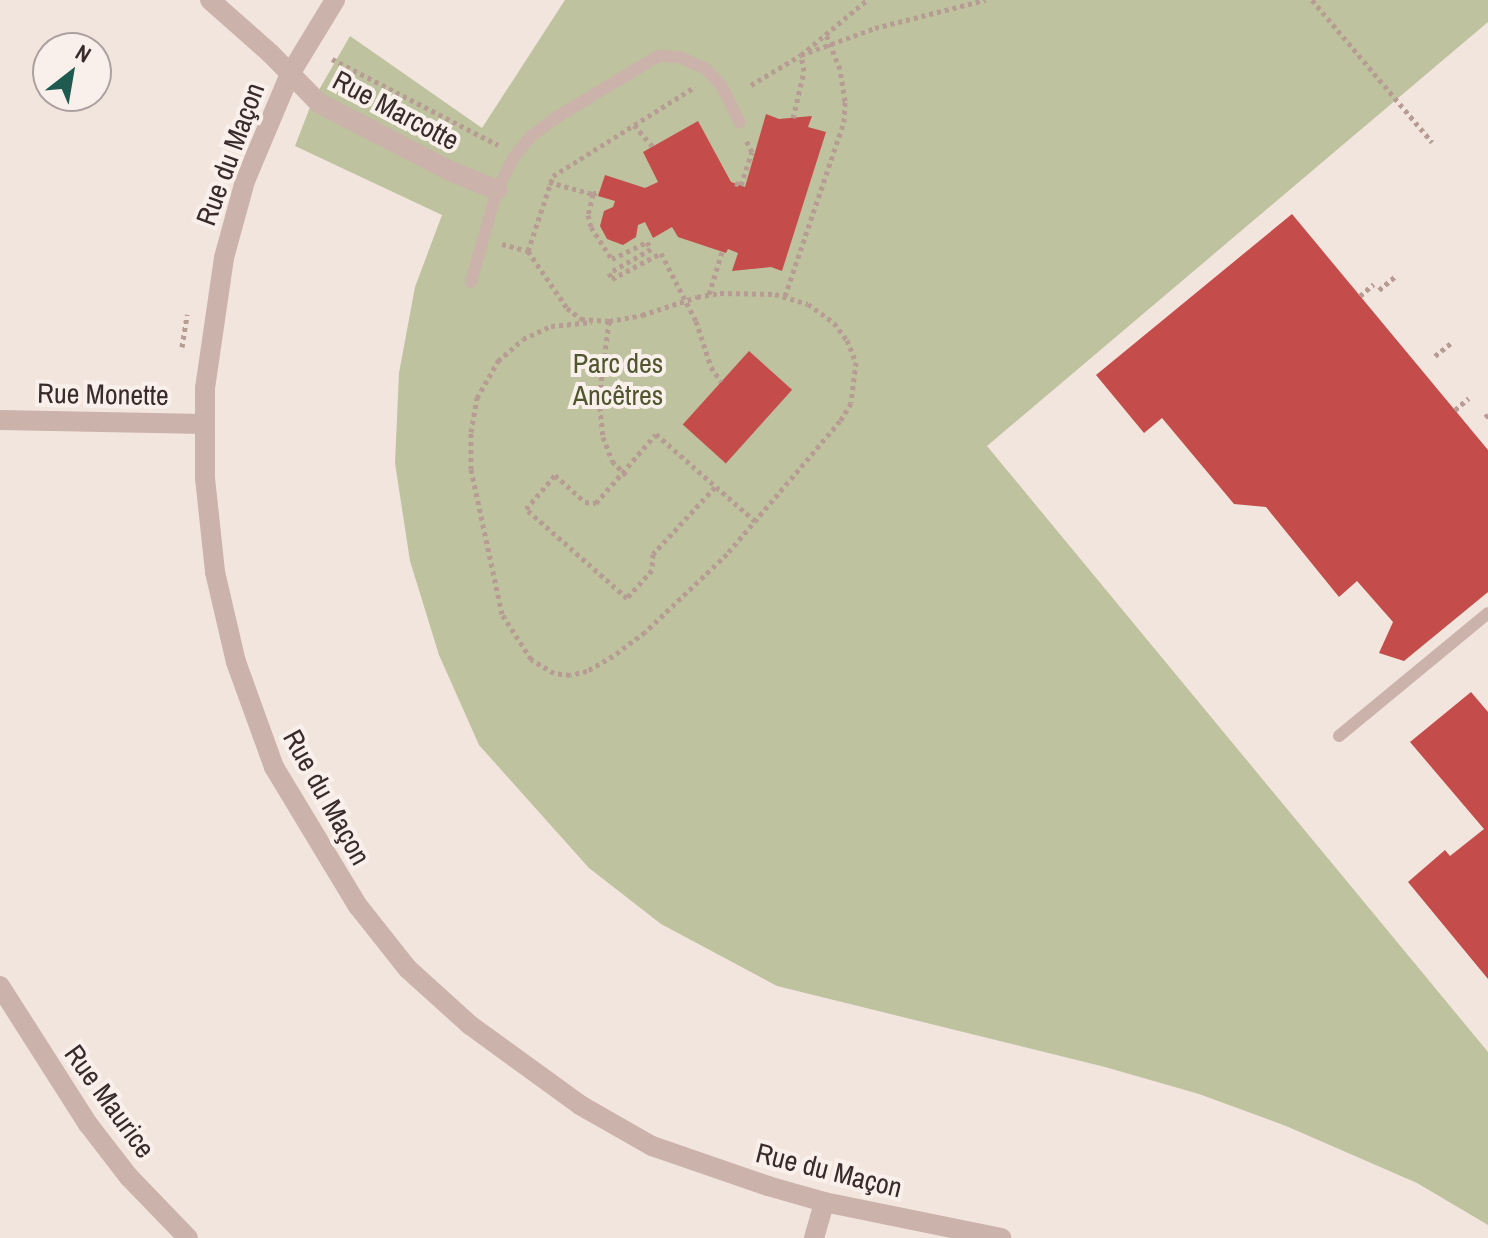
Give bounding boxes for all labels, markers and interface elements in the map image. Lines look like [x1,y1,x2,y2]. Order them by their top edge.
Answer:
north arrow [32,32,112,112]
text: N [70,37,97,69]
street label: Rue Marcotte [327,63,465,157]
street label: Rue du Maçon [189,78,271,230]
park label: Parc des Ancêtres [573,346,663,412]
street label: Rue Monette [37,376,169,412]
street label: Rue du Maçon [276,724,378,870]
street label: Rue Maurice [58,1038,162,1164]
street label: Rue du Maçon [752,1136,906,1204]

